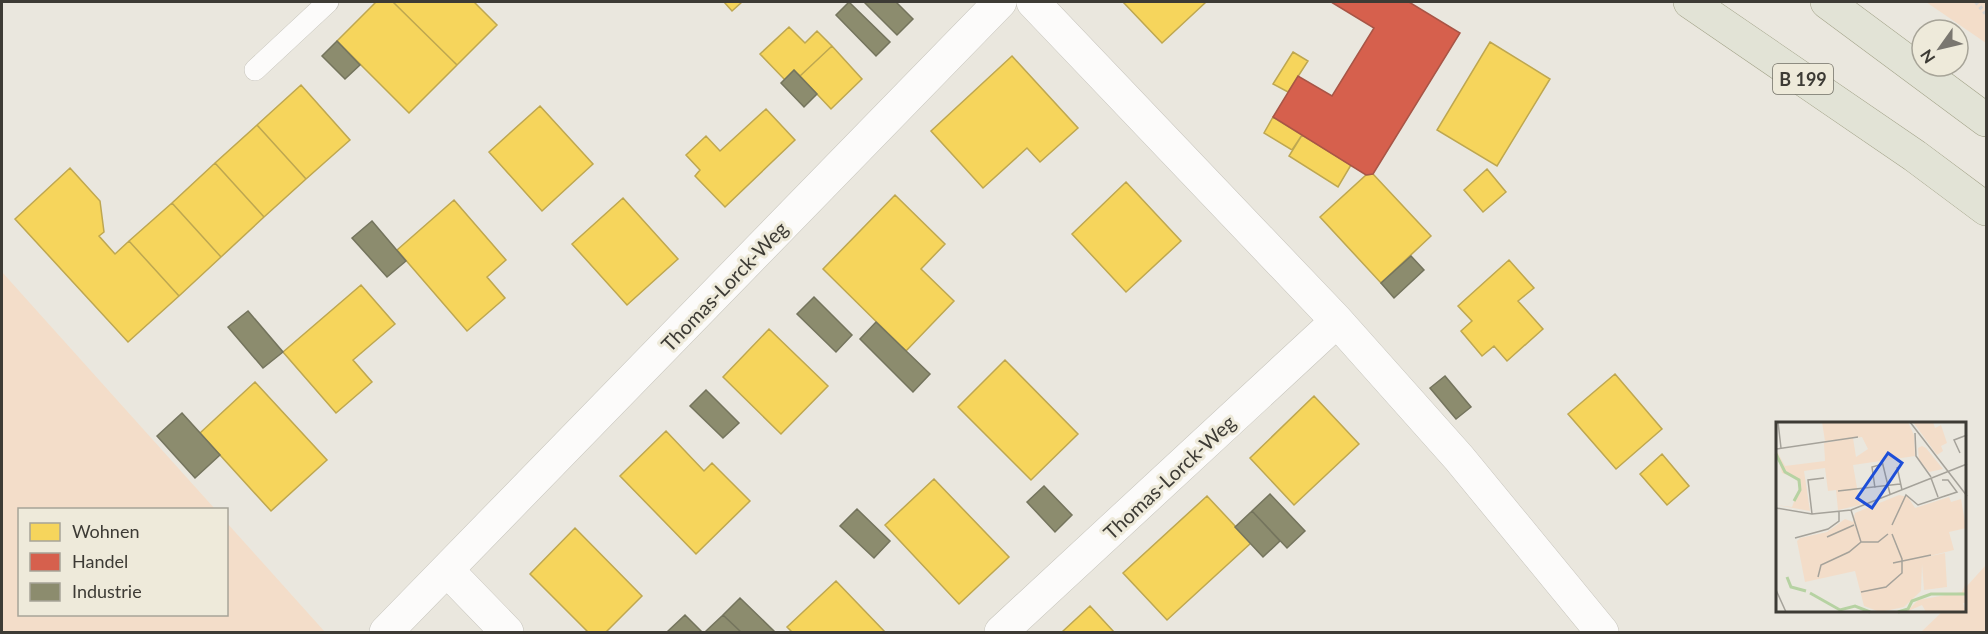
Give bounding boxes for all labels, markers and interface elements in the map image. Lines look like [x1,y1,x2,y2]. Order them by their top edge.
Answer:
north arrow [1910,18,1970,78]
text: N [1916,46,1938,67]
road number: B 199 [1773,64,1833,94]
street label: Thomas-Lorck-Weg [656,216,792,356]
street label: Thomas-Lorck-Weg [1098,410,1240,544]
inset map [1776,422,1967,613]
legend [18,508,228,616]
text: Wohnen [72,520,139,542]
text: Handel [72,550,128,572]
text: Industrie [72,580,142,602]

